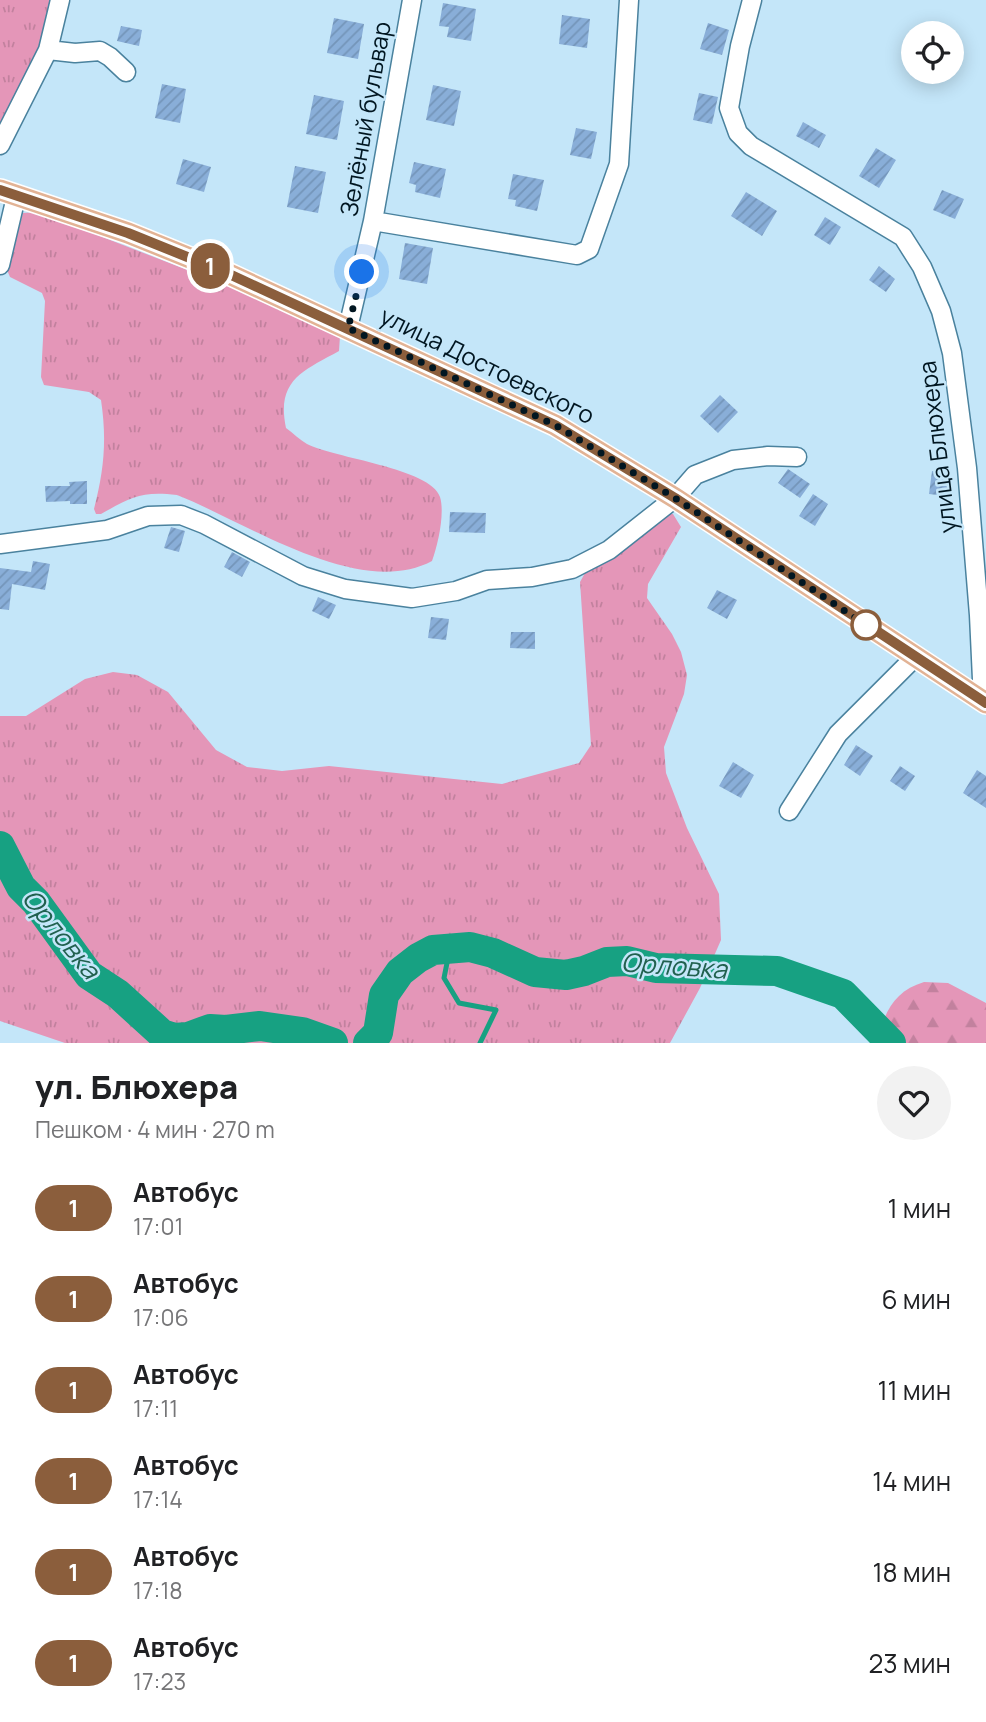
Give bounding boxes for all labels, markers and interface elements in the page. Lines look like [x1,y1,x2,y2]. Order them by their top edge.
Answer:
street label: Зелёный бульвар [331,19,398,219]
map controls [901,21,964,84]
button: locate [901,21,964,84]
line badge: 1 [187,243,233,289]
text: 1 [205,249,215,282]
your location [344,254,379,289]
street label: улица Достоевского [375,298,600,431]
street label: улица Блюхера [910,359,963,535]
unlabelled marker [851,610,881,640]
water label: Орловка [14,881,110,987]
water label: Орловка [620,943,730,987]
text: ул. Блюхера [35,1064,238,1109]
button: heart [877,1066,951,1140]
text: Пешком · 4 мин · 270 m [35,1113,275,1145]
text: Автобус [133,1174,239,1210]
text: 1 мин [888,1190,951,1226]
text: 1 [68,1191,79,1224]
text: 17:01 [133,1210,183,1242]
text: Автобус [133,1265,239,1301]
text: 6 мин [882,1281,951,1317]
text: 1 [68,1282,79,1315]
text: 17:06 [133,1301,189,1333]
text: Автобус [133,1356,239,1392]
text: 11 мин [877,1372,951,1408]
text: 1 [68,1373,79,1406]
text: 17:11 [133,1392,178,1424]
text: Автобус [133,1447,239,1483]
text: 14 мин [872,1463,951,1499]
text: 1 [68,1464,79,1497]
text: 17:14 [133,1483,183,1515]
text: Автобус [133,1538,239,1574]
text: 18 мин [872,1554,951,1590]
text: 1 [68,1555,79,1588]
text: 17:18 [133,1574,183,1606]
text: Автобус [133,1629,239,1665]
text: 23 мин [868,1645,951,1681]
text: 1 [68,1646,79,1679]
text: 17:23 [133,1665,186,1697]

